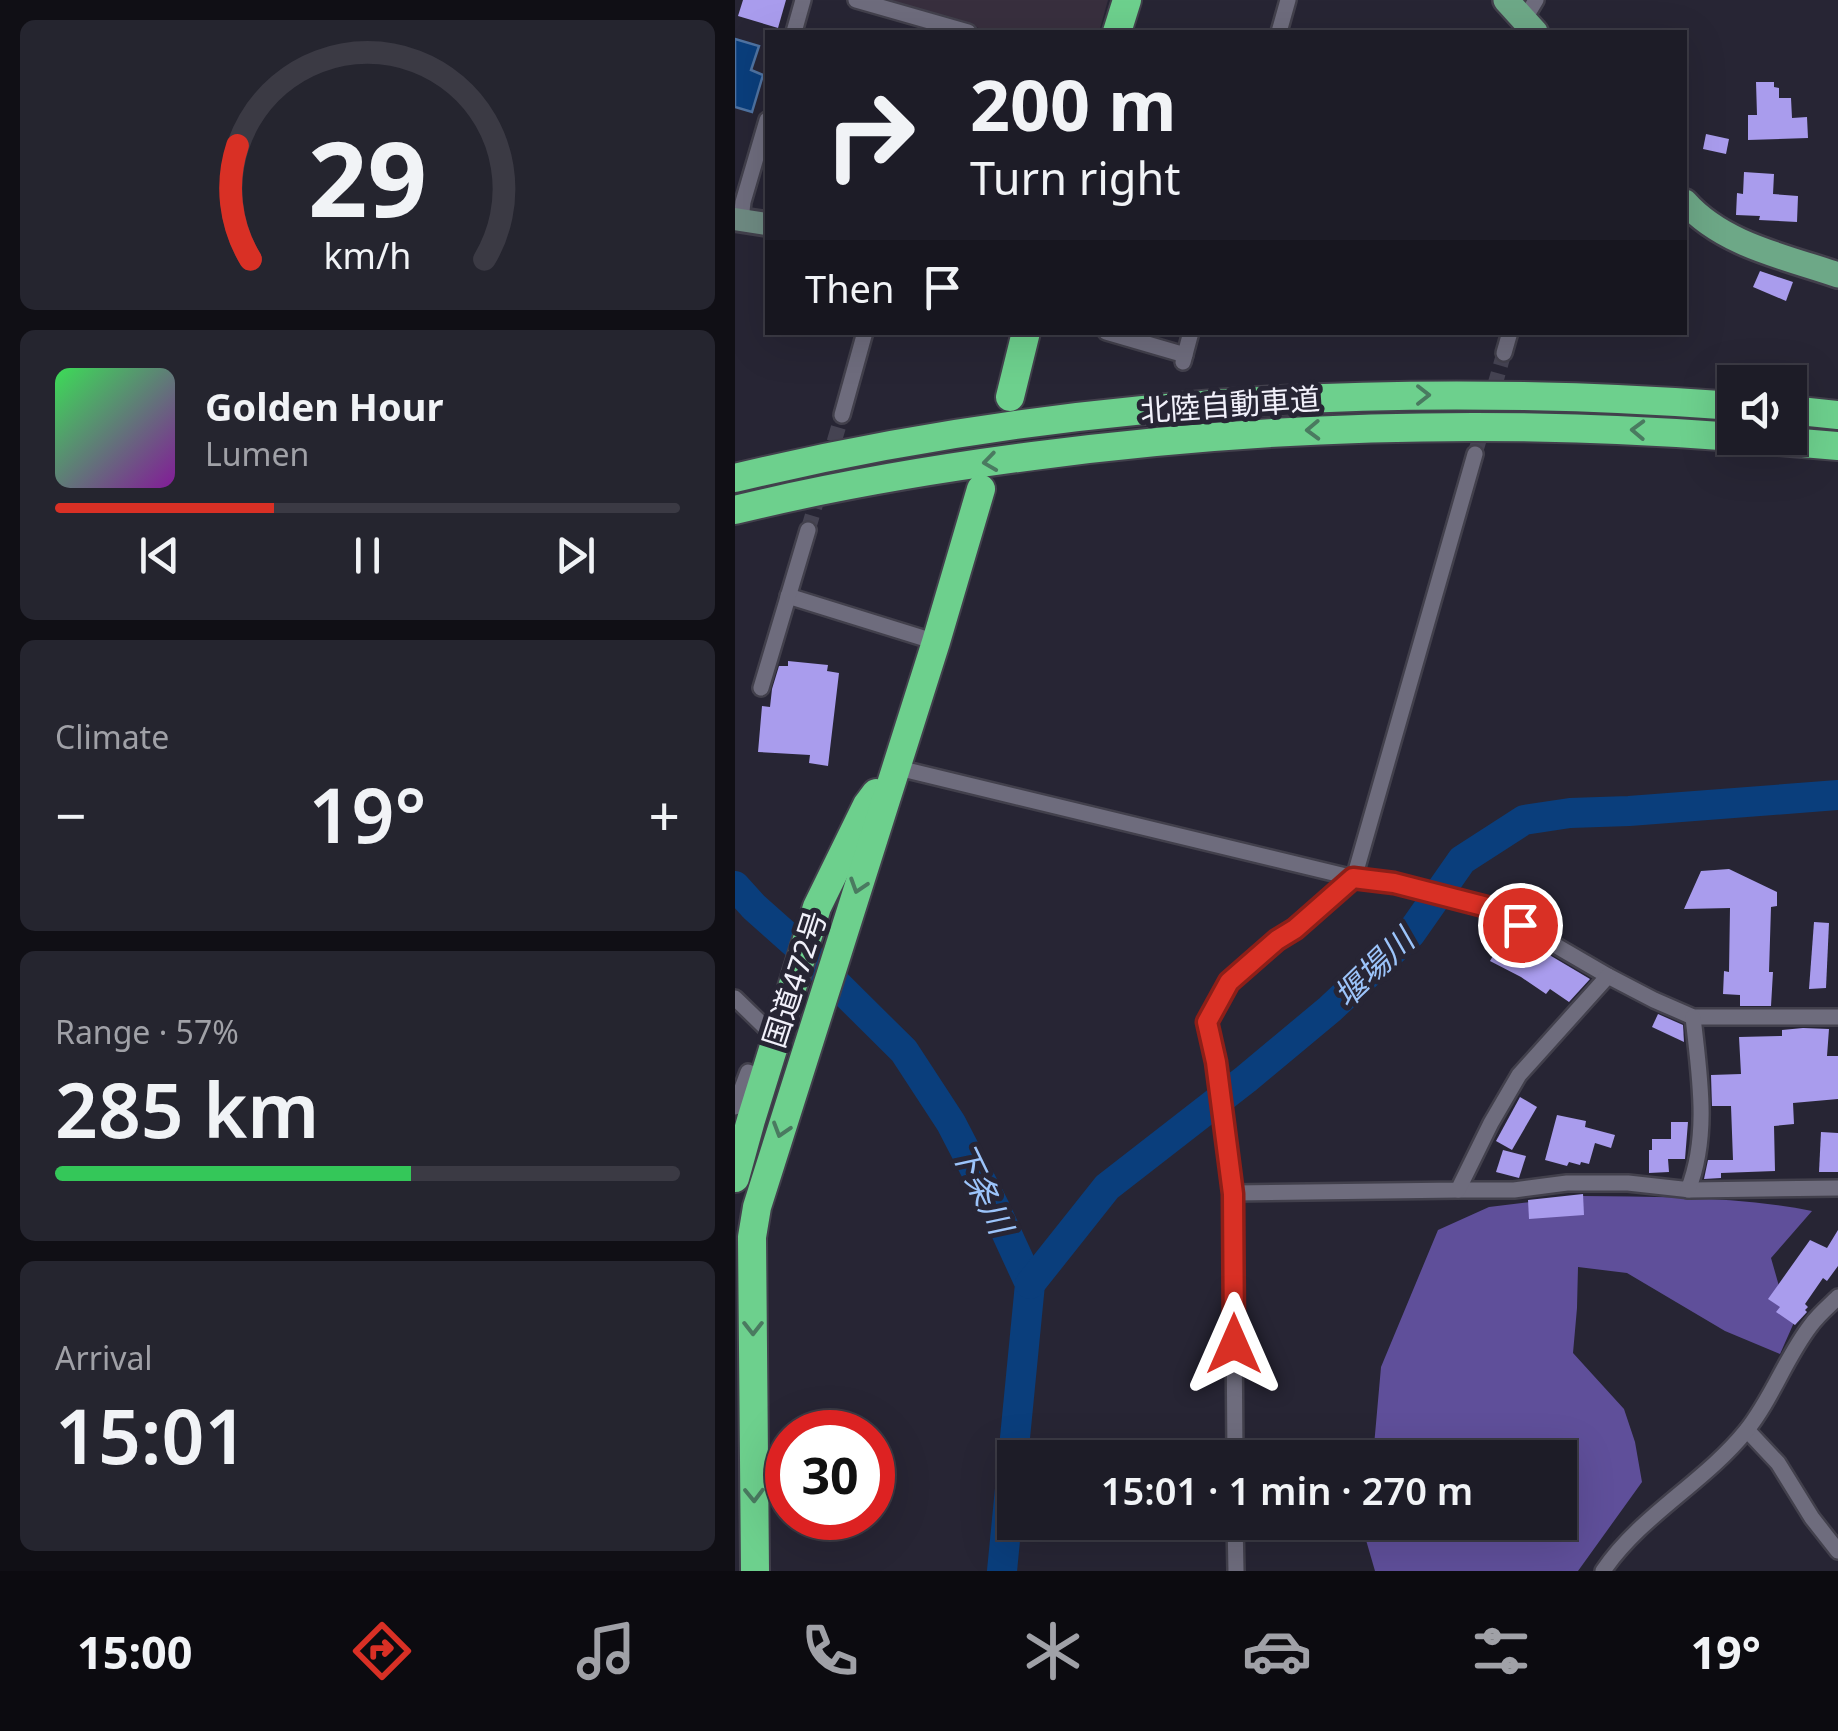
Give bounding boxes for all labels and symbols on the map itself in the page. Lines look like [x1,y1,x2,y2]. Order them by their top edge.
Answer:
street label: 北陸自動車道 [1139,377,1321,431]
one-way arrow [1416,384,1432,406]
one-way arrow [1304,420,1320,441]
one-way arrow [1629,420,1645,441]
one-way arrow [981,451,997,472]
one-way arrow [849,877,870,894]
pin [1478,883,1563,968]
street label: 国道472号 [753,905,835,1053]
water label: 堰場川 [1324,916,1425,1016]
one-way arrow [772,1120,793,1137]
water label: 下条川 [943,1135,1025,1243]
position arrow [1182,1292,1286,1396]
one-way arrow [742,1322,764,1337]
speed limit sign: 30 [765,1410,895,1540]
one-way arrow [743,1488,765,1504]

